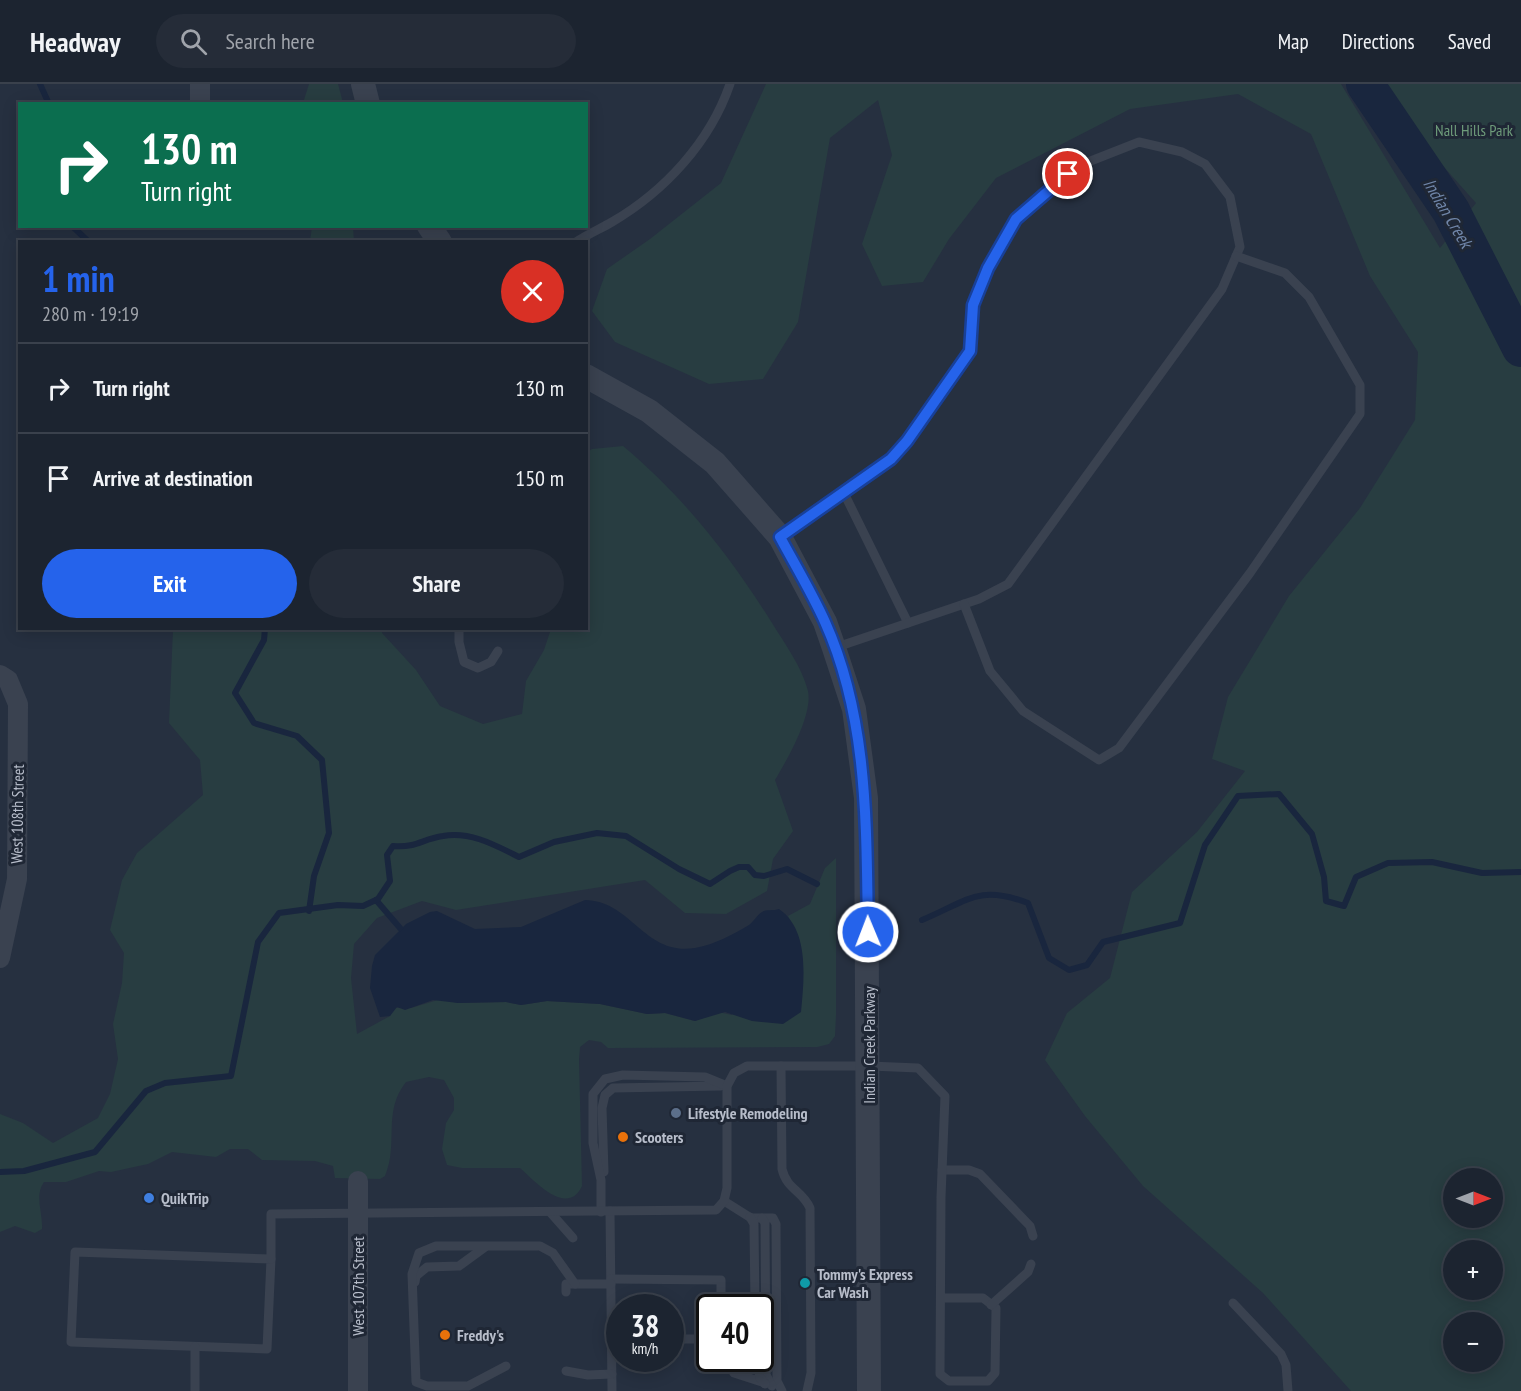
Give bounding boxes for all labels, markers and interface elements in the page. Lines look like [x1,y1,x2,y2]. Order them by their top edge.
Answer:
search box [156,14,576,68]
text: Headway [30,23,120,60]
icon: search [177,25,210,58]
text: Search here [225,27,315,55]
text: Map [1278,28,1309,55]
text: Directions [1342,28,1415,55]
text: Saved [1448,28,1491,55]
park label: Nall Hills Park [1435,120,1514,140]
text: 130 m [141,121,238,176]
icon: right [42,126,120,204]
pin [1042,148,1093,199]
icon: arrive [1051,157,1084,190]
text: Turn right [141,174,232,208]
water label: Indian Creek [1418,174,1479,254]
text: 1 min [42,255,115,302]
button: close [501,260,564,323]
text: 280 m · 19:19 [42,301,139,327]
icon: right [42,372,75,405]
text: Turn right [93,374,170,402]
text: 130 m [515,374,564,402]
icon: arrive [42,462,75,495]
text: Arrive at destination [93,464,253,492]
text: 150 m [515,464,564,492]
button: Exit [42,549,297,618]
button: Share [309,549,564,618]
street label: West 108th Street [6,763,28,864]
position arrow [836,900,900,964]
street label: Indian Creek Parkway [859,986,879,1104]
place label: Lifestyle Remodeling [688,1103,808,1123]
marker: Lifestyle Remodeling [669,1106,683,1120]
place label: Scooters [635,1127,684,1147]
marker: Scooters [616,1130,630,1144]
north arrow [1443,1168,1503,1228]
map controls [1443,1168,1503,1372]
place label: QuikTrip [161,1188,209,1208]
marker: QuikTrip [142,1191,156,1205]
street label: West 107th Street [348,1236,368,1336]
button: + [1443,1240,1503,1300]
place label: Tommy's Express Car Wash [817,1264,913,1302]
marker: Tommy's Express Car Wash [798,1276,812,1290]
speed limit sign: 40 [696,1294,774,1372]
text: 38 [631,1306,659,1345]
button: − [1443,1312,1503,1372]
place label: Freddy's [457,1325,504,1345]
marker: Freddy's [438,1328,452,1342]
text: km/h [632,1339,658,1358]

